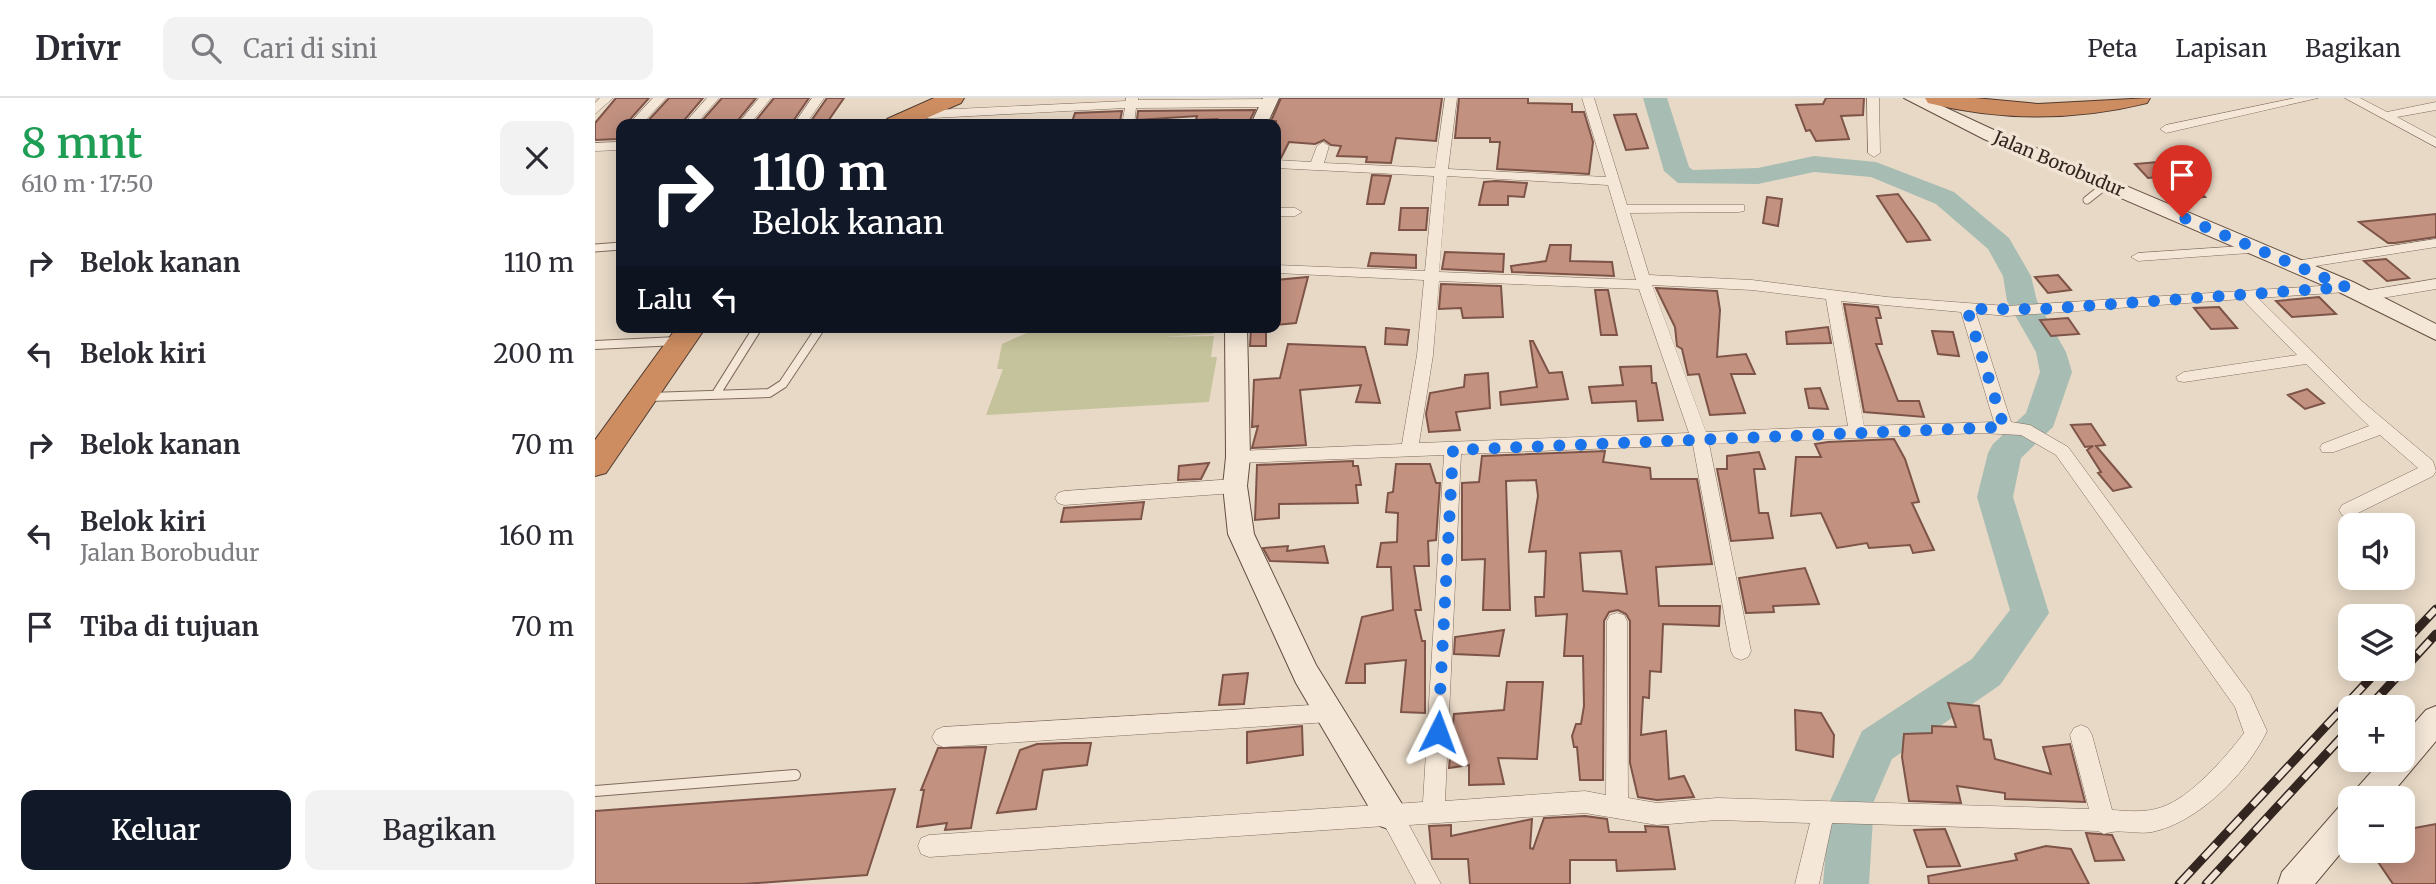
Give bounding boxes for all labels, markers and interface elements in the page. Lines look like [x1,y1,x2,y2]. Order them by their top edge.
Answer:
search box [163,17,653,80]
text: Drivr [35,28,121,69]
icon: search [187,29,225,67]
text: Cari di sini [243,32,377,65]
text: Peta [2087,33,2137,64]
text: Lapisan [2175,33,2267,64]
text: Bagikan [2305,33,2401,64]
text: 8 mnt [21,117,142,169]
button: close [500,121,574,195]
street label: Jalan Borobudur [1989,125,2128,202]
text: 110 m [752,142,887,203]
pin [2152,145,2212,217]
icon: right [637,147,728,238]
icon: arrive [2163,156,2201,194]
text: 610 m · 17:50 [21,169,153,198]
text: Belok kanan [752,203,944,243]
icon: right [21,244,59,282]
text: Belok kanan [80,246,240,279]
text: 110 m [504,246,574,279]
icon: left [706,280,744,318]
text: Lalu [637,283,692,316]
icon: left [21,335,59,373]
text: Belok kiri [80,337,206,370]
text: 200 m [493,337,574,370]
icon: right [21,426,59,464]
text: Belok kanan [80,428,240,461]
text: 70 m [511,428,574,461]
text: Belok kiri [80,505,206,538]
map controls [2338,513,2415,863]
button: sound [2338,513,2415,590]
icon: left [21,517,59,555]
text: 160 m [499,519,574,552]
text: Jalan Borobudur [80,538,259,567]
button: layers [2338,604,2415,681]
icon: arrive [21,608,59,646]
text: Tiba di tujuan [80,610,259,643]
text: 70 m [511,610,574,643]
position arrow [1401,695,1475,769]
button: + [2338,695,2415,772]
button: − [2338,786,2415,863]
button: Keluar [21,790,291,870]
button: Bagikan [305,790,574,870]

